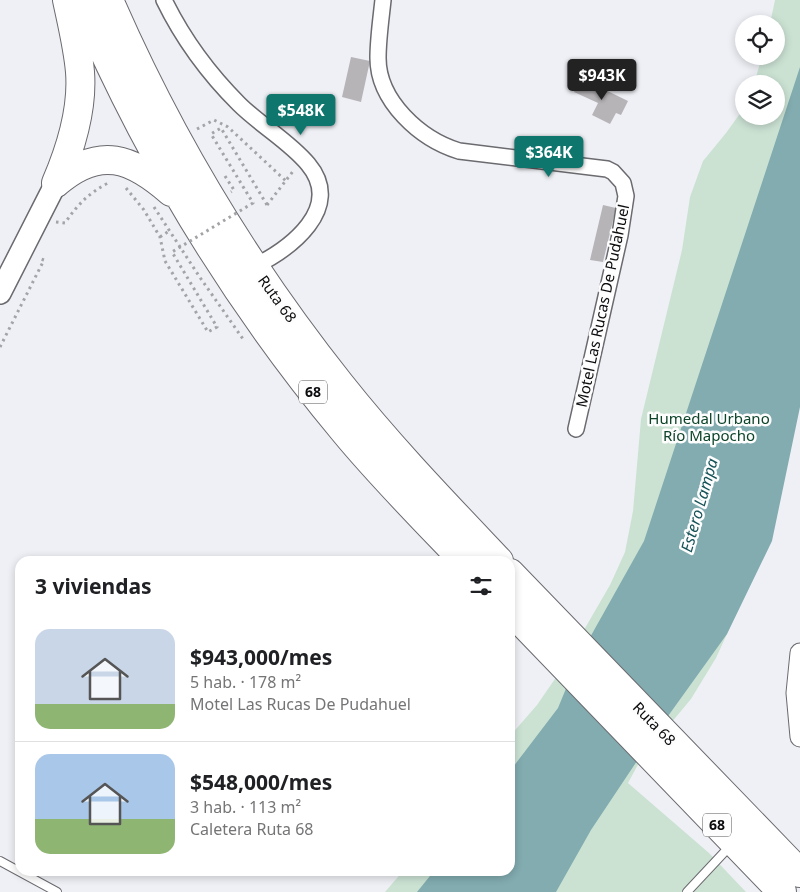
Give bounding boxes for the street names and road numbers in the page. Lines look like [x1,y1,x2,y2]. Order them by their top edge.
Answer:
street label: Motel Las Rucas De Pudahuel [571,202,633,409]
street label: Ruta 68 [254,271,302,326]
road number: 68 [299,381,327,404]
street label: Ruta 68 [629,697,680,749]
road number: 68 [703,814,731,836]

